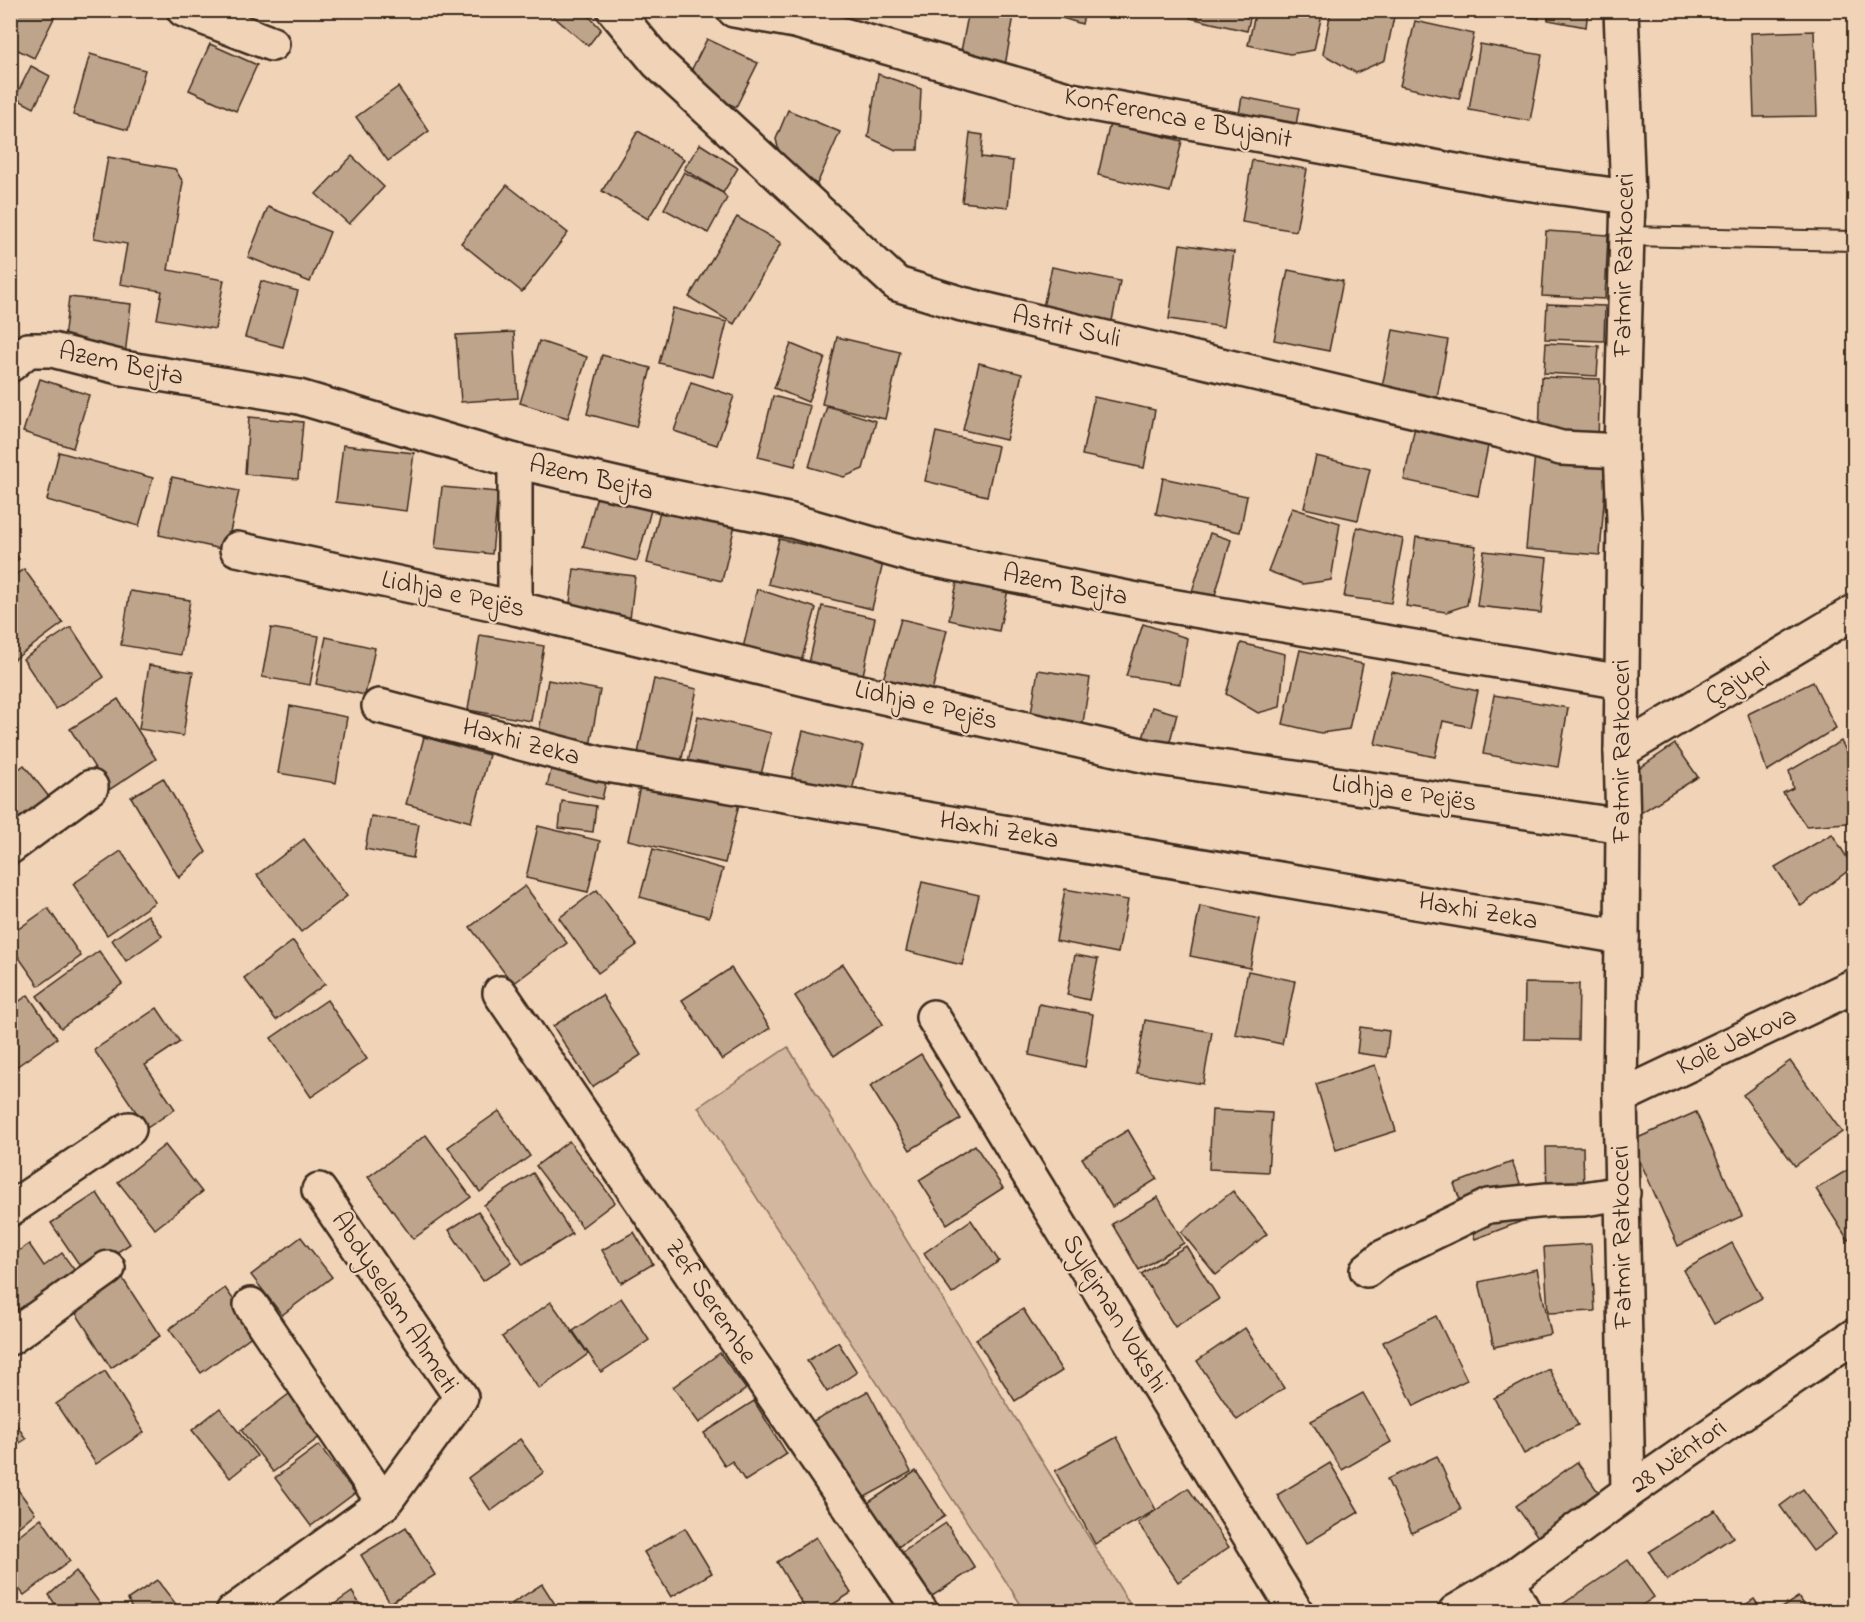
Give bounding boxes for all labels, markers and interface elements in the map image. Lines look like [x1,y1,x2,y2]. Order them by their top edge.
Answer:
street label: Konferenca e Bujanit [1061,78,1295,160]
street label: Fatmir Ratkoceri [1604,173,1646,358]
street label: Astrit Suli [1008,297,1124,359]
street label: Azem Bejta [55,333,187,397]
street label: Azem Bejta [525,446,657,512]
street label: Azem Bejta [999,555,1131,617]
street label: Lidhja e Pejës [378,561,528,629]
street label: Çajupi [1698,647,1778,717]
street label: Fatmir Ratkoceri [1603,659,1642,844]
street label: Lidhja e Pejës [851,671,1001,741]
street label: Haxhi Zeka [458,709,584,777]
street label: Lidhja e Pejës [1329,765,1479,823]
street label: Haxhi Zeka [936,801,1062,861]
street label: Haxhi Zeka [1415,882,1541,942]
street label: Kolë Jakova [1671,997,1803,1087]
street label: Fatmir Ratkoceri [1602,1145,1644,1330]
street label: Abdyselam Ahmeti [320,1204,468,1402]
street label: Sylejman Vokshi [1051,1227,1177,1401]
street label: Zef Serembe [654,1231,767,1373]
street label: 28 Nëntori [1623,1409,1735,1505]

